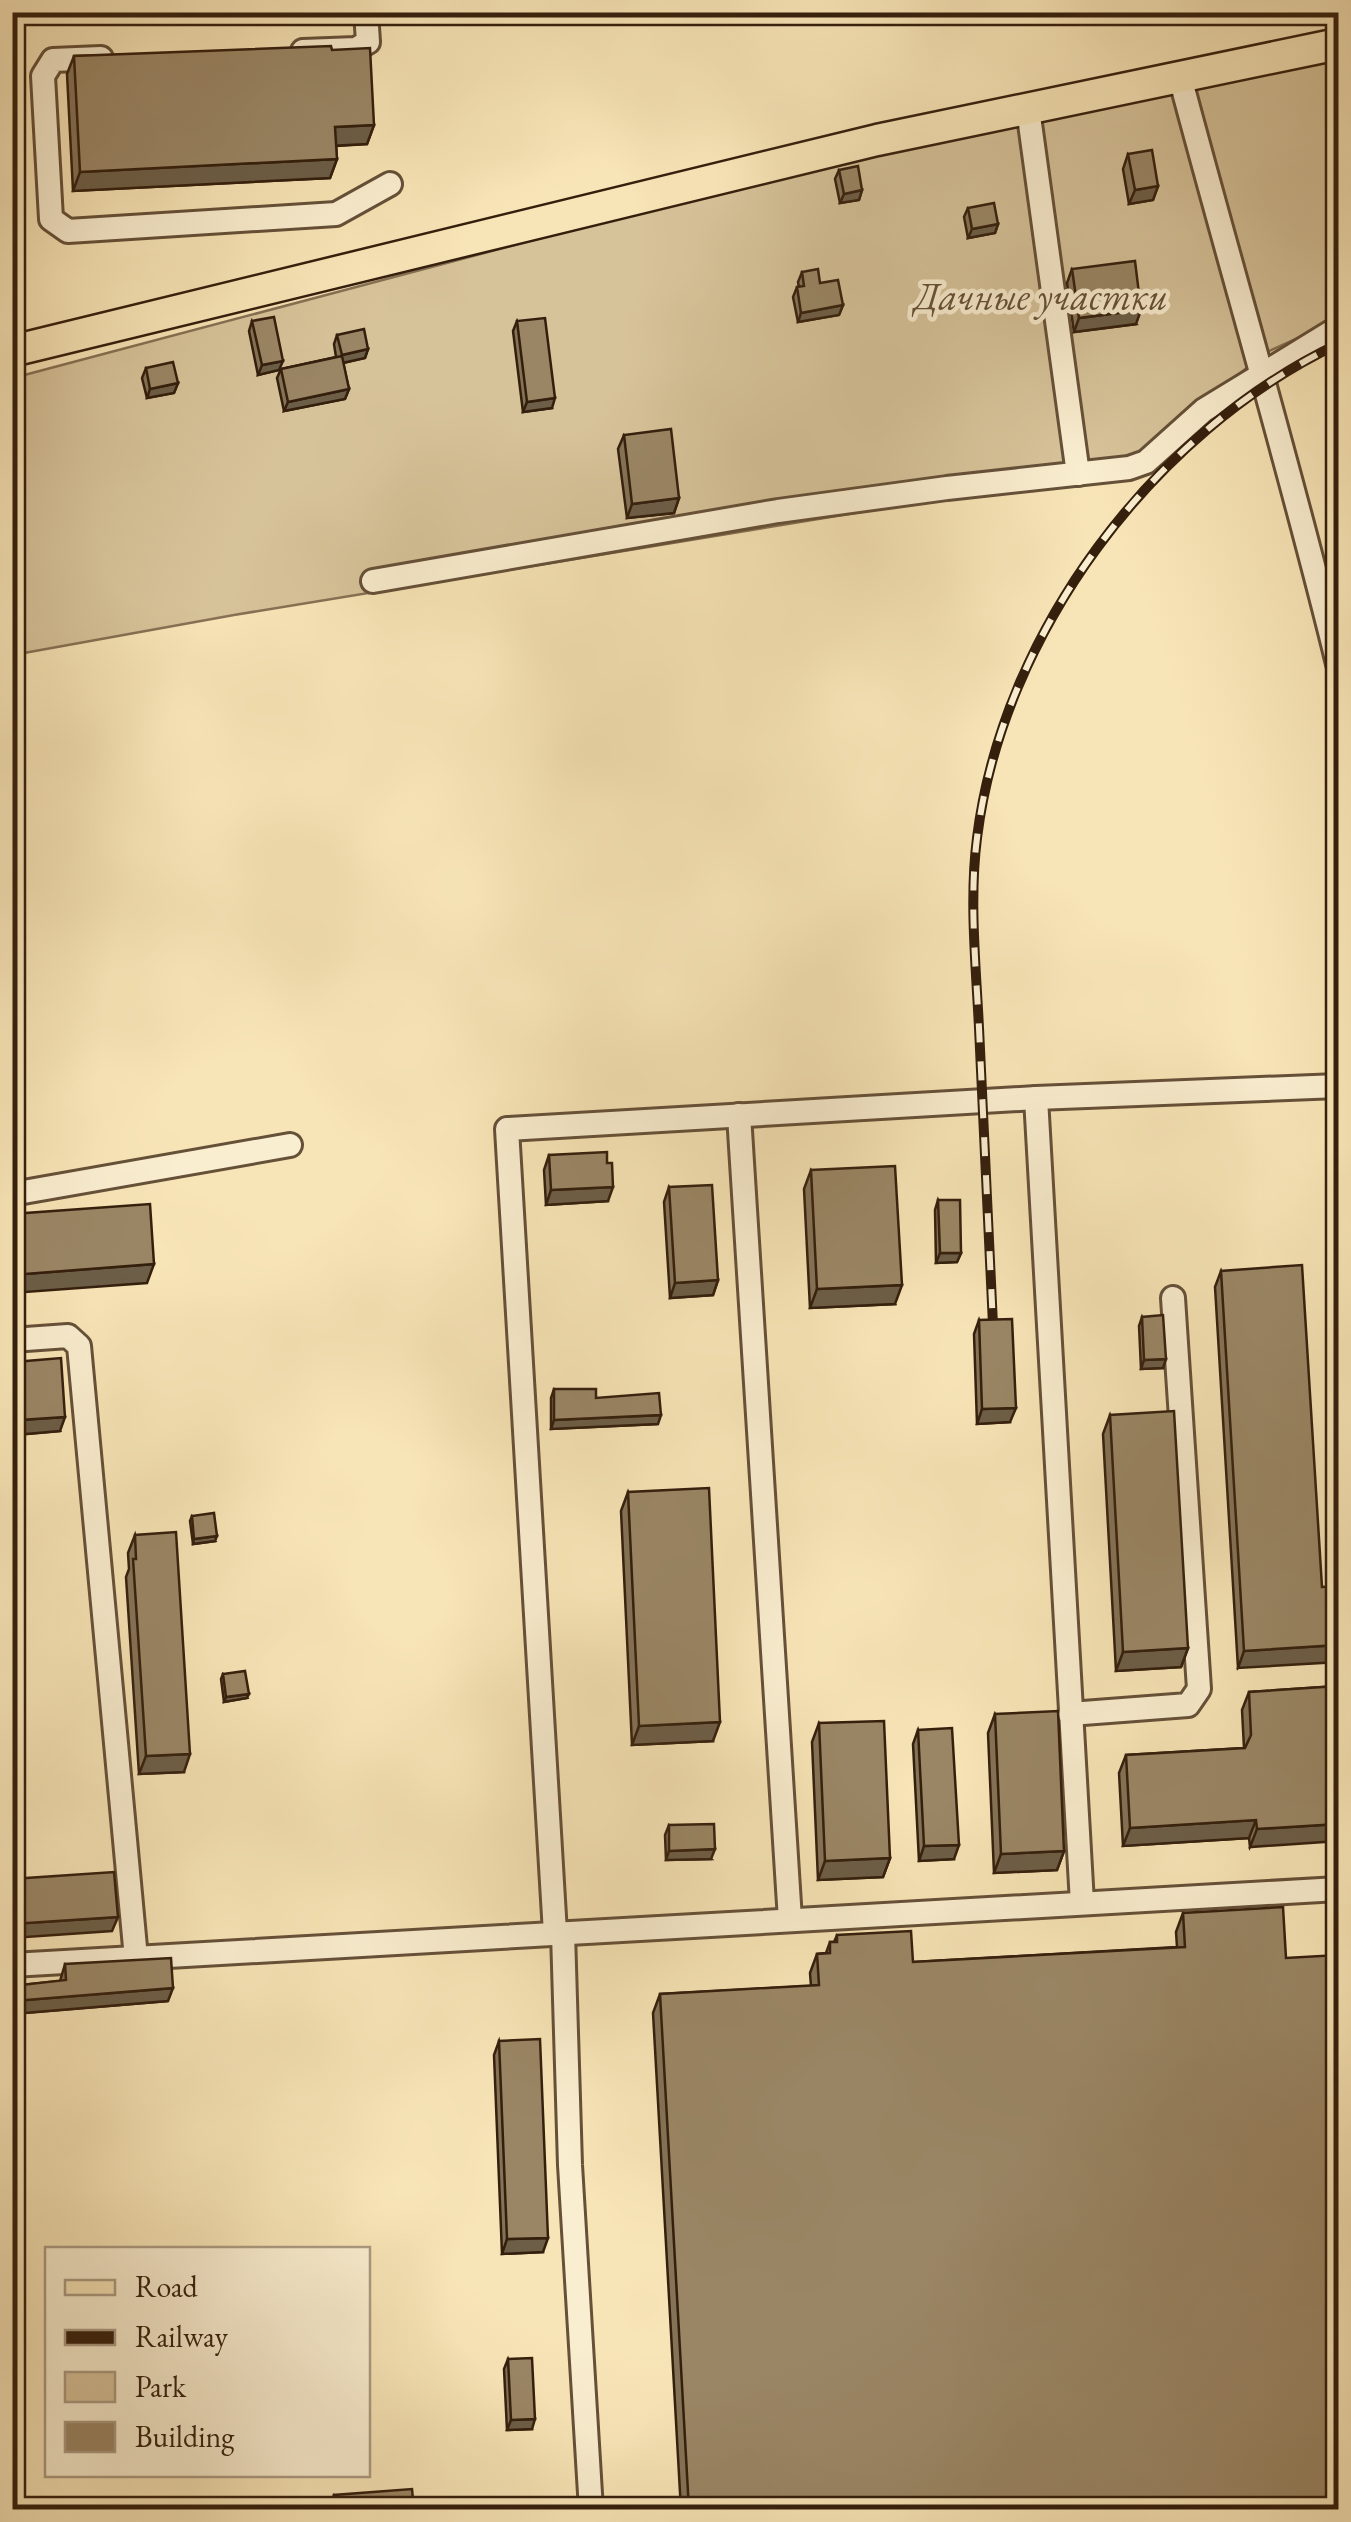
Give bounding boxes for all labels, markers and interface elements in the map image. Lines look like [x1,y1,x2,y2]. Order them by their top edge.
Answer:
park label: Дачные участки [911,271,1168,320]
legend [45,2247,370,2477]
text: Road [135,2267,199,2306]
text: Railway [135,2317,229,2356]
text: Park [135,2367,187,2406]
text: Building [135,2417,235,2456]

